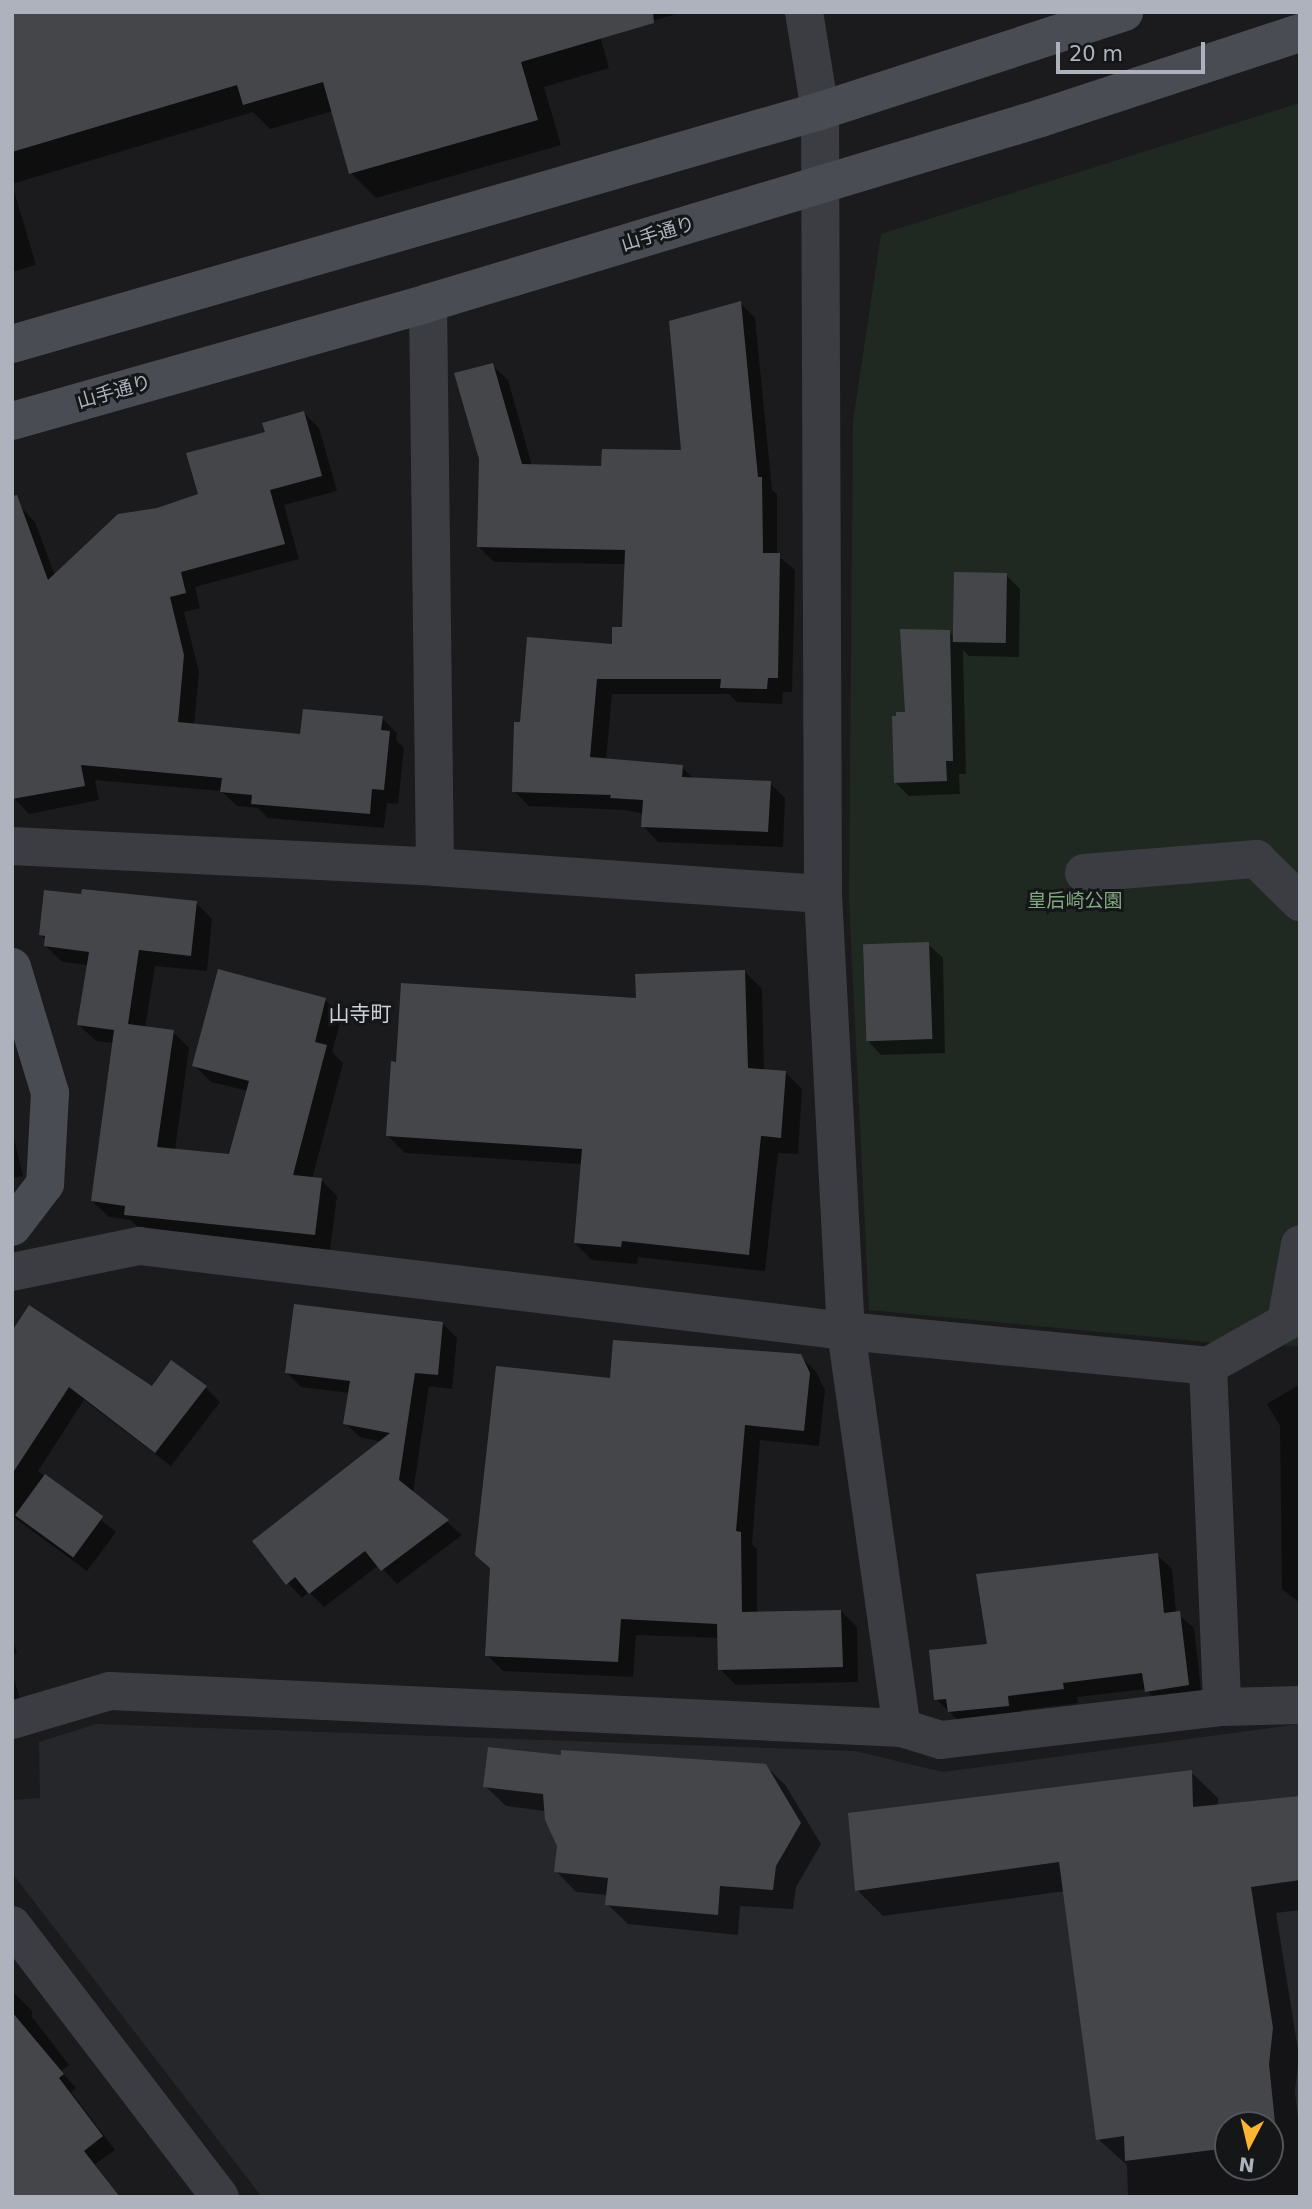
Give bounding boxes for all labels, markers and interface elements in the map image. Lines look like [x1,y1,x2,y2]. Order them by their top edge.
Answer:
scale bar [1060,28,1209,72]
text: 20 m [1069,42,1123,66]
street label: 山手通り [618,212,698,256]
street label: 山手通り [74,371,154,413]
park label: 皇后崎公園 [1028,890,1122,912]
district label: 山寺町 [329,1001,391,1027]
north arrow [1214,2111,1284,2181]
text: N [1237,2153,1256,2177]

